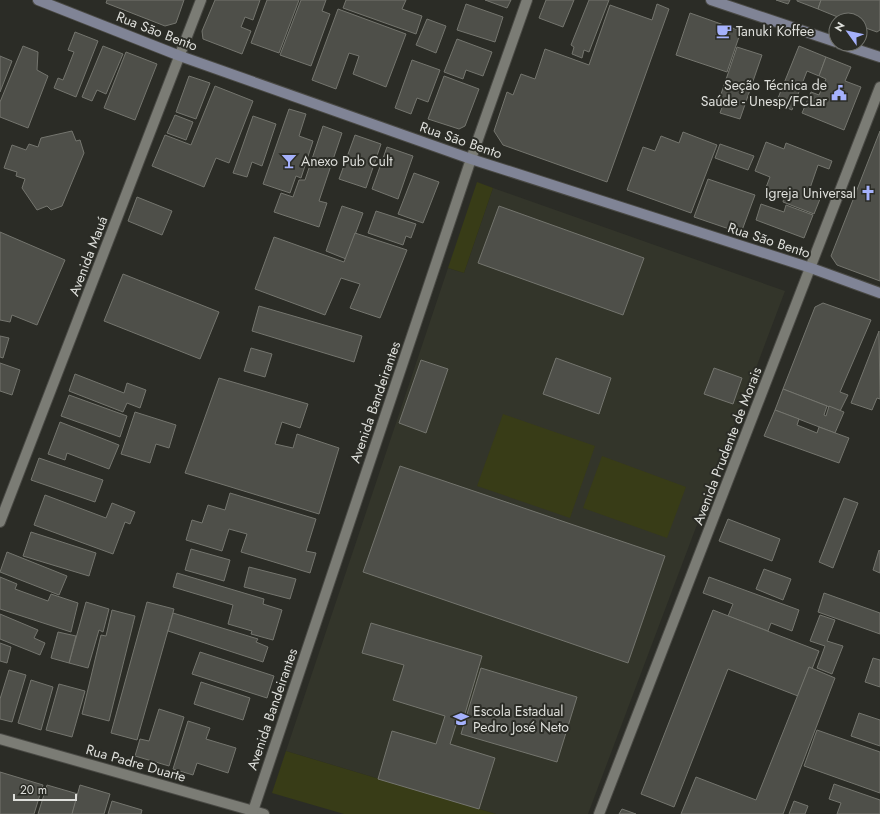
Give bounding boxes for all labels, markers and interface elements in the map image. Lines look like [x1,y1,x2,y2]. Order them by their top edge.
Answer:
street label: Rua São Bento [113,6,201,56]
north arrow [828,12,868,52]
text: N [831,19,849,35]
place label: Tanuki Koffee [736,21,814,41]
cafe icon: Tanuki Koffee [715,22,733,40]
place label: Seção Técnica de Saúde - Unesp/FCLar [701,75,827,111]
public building icon: Seção Técnica de Saúde - Unesp/FCLar [830,84,848,102]
street label: Rua São Bento [417,117,505,164]
place label: Anexo Pub Cult [301,151,393,171]
bar icon: Anexo Pub Cult [280,152,298,170]
place label: Igreja Universal [765,183,856,203]
church icon: Igreja Universal [859,184,877,202]
street label: Avenida Mauá [64,213,112,299]
street label: Rua São Bento [725,217,813,263]
street label: Avenida Bandeirantes [345,338,405,466]
street label: Avenida Prudente de Morais [688,364,767,528]
street label: Avenida Bandeirantes [242,645,302,773]
place label: Escola Estadual Pedro José Neto [473,701,569,737]
school or university icon: Escola Estadual Pedro José Neto [452,710,470,728]
street label: Rua Padre Duarte [84,739,188,787]
scale bar [14,776,76,802]
text: 20 m [20,781,47,799]

